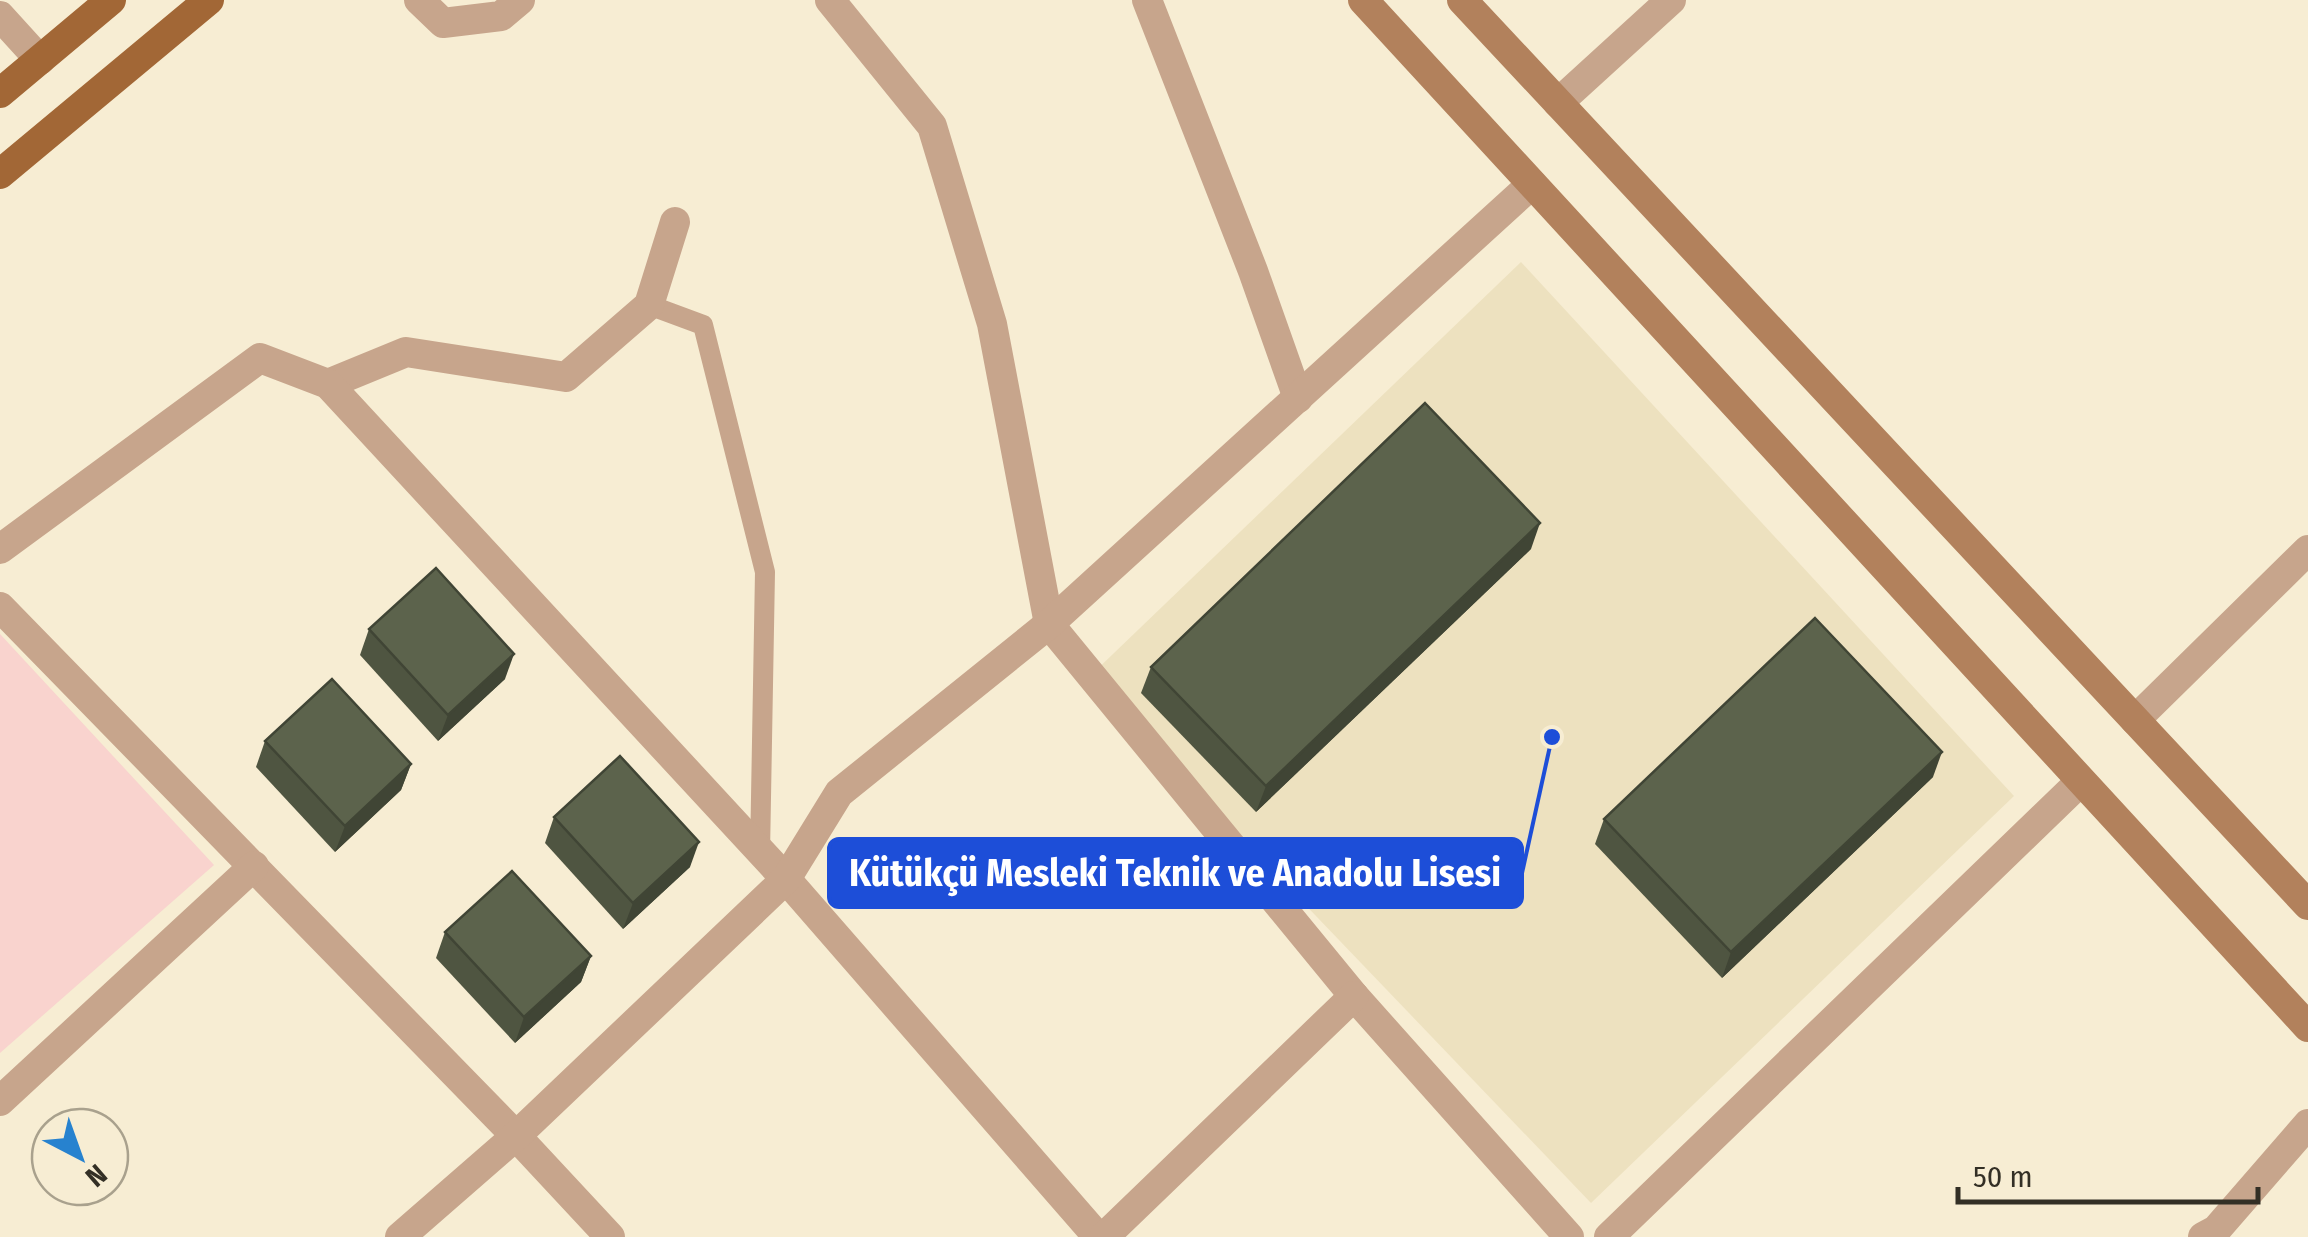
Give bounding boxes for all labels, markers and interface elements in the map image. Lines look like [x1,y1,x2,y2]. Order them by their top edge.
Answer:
callout: Kütükçü Mesleki Teknik ve Anadolu Lisesi [829,839,1522,907]
text: Kütükçü Mesleki Teknik ve Anadolu Lisesi [849,850,1501,897]
north arrow [30,1107,130,1207]
scale bar [1958,1142,2258,1204]
text: N [79,1158,113,1193]
text: 50 m [1973,1159,2033,1195]

